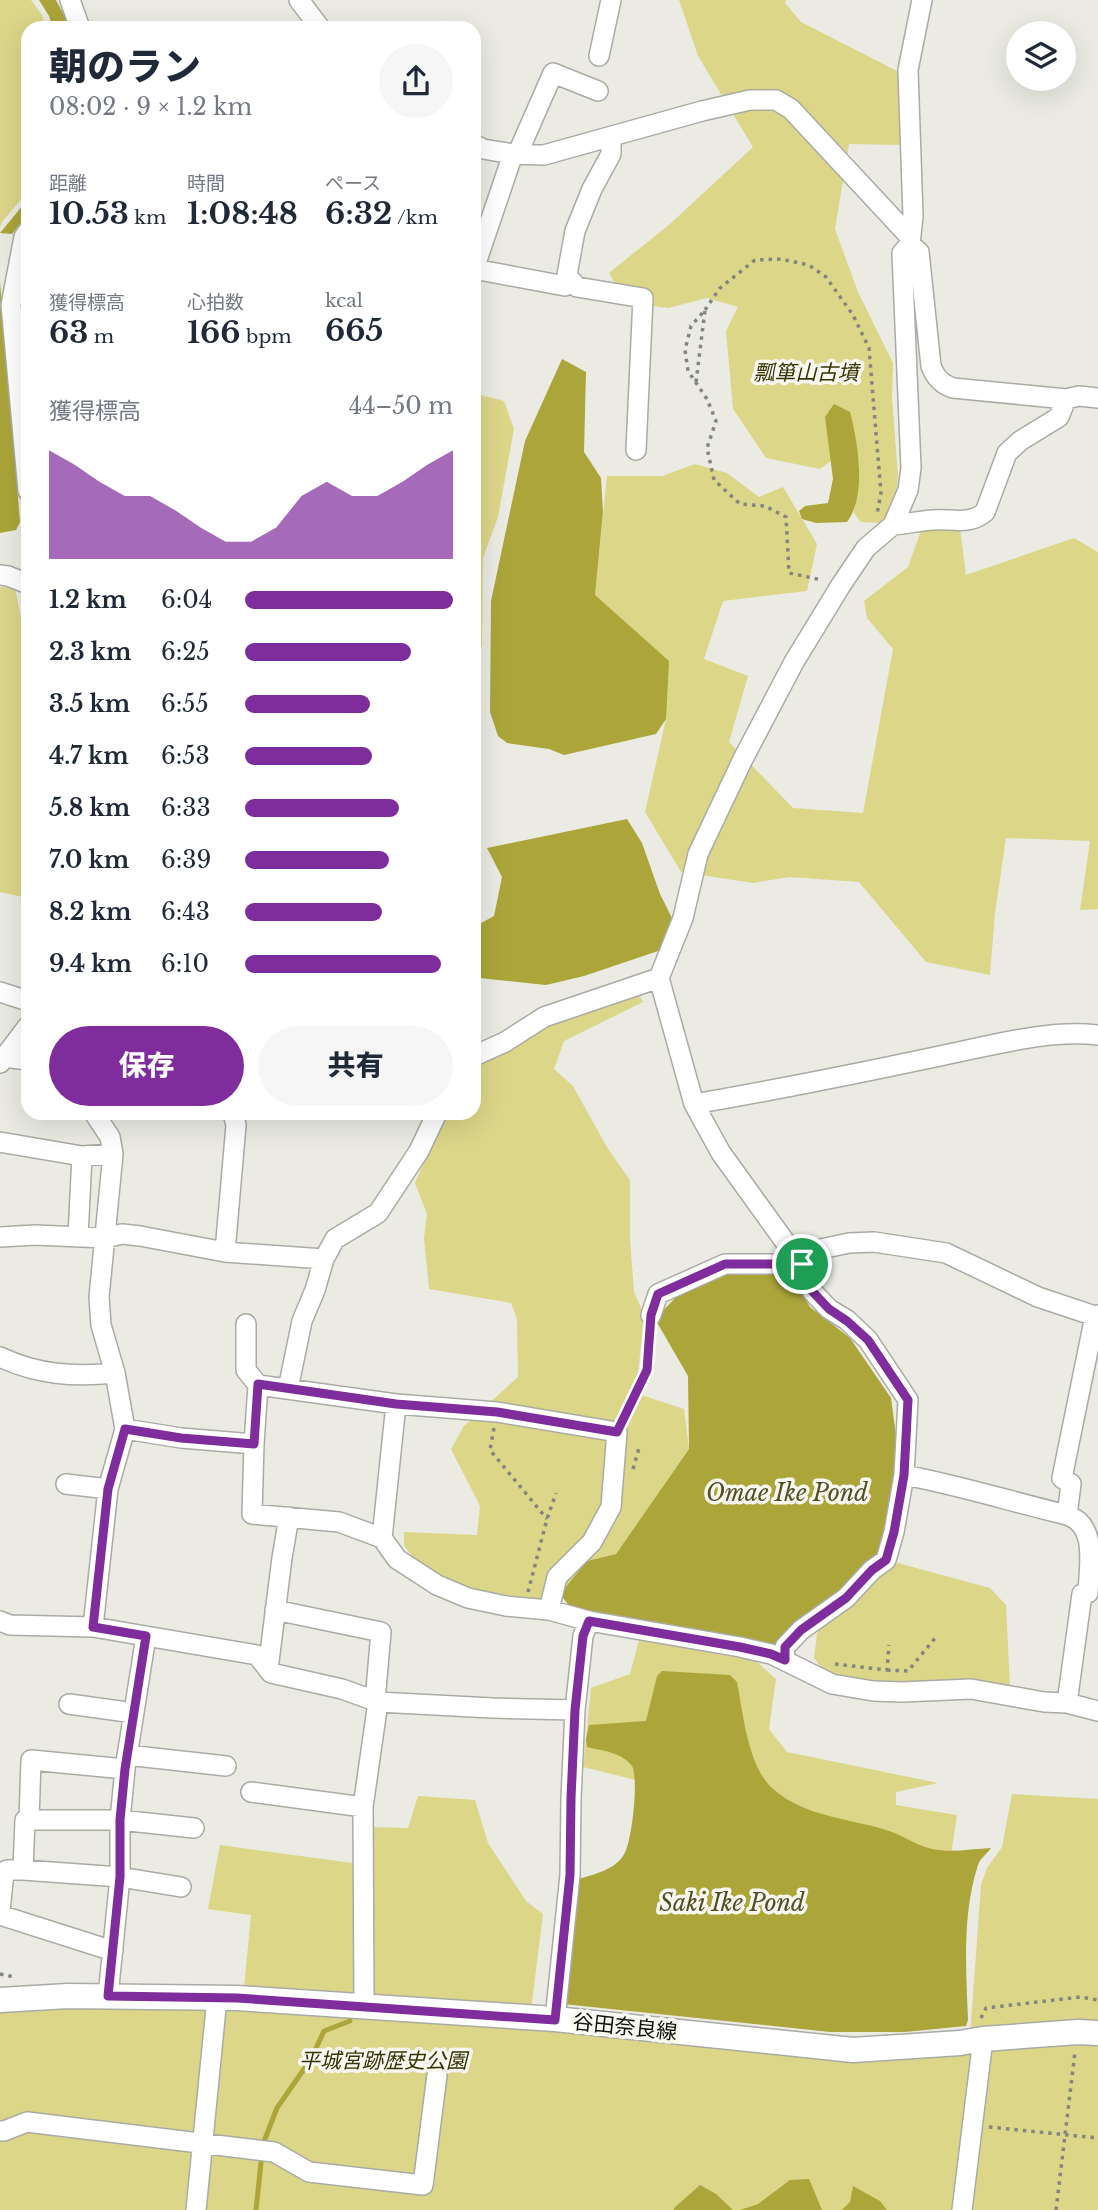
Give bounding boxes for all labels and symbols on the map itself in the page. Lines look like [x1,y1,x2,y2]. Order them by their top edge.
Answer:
park label: 瓢箪山古墳 [754,360,861,386]
pin [772,1234,832,1294]
water label: Omae Ike Pond [706,1479,868,1507]
water label: Saki Ike Pond [659,1889,805,1917]
street label: 谷田奈良線 [571,2009,679,2045]
park label: 平城宮跡歴史公園 [299,2048,470,2074]

